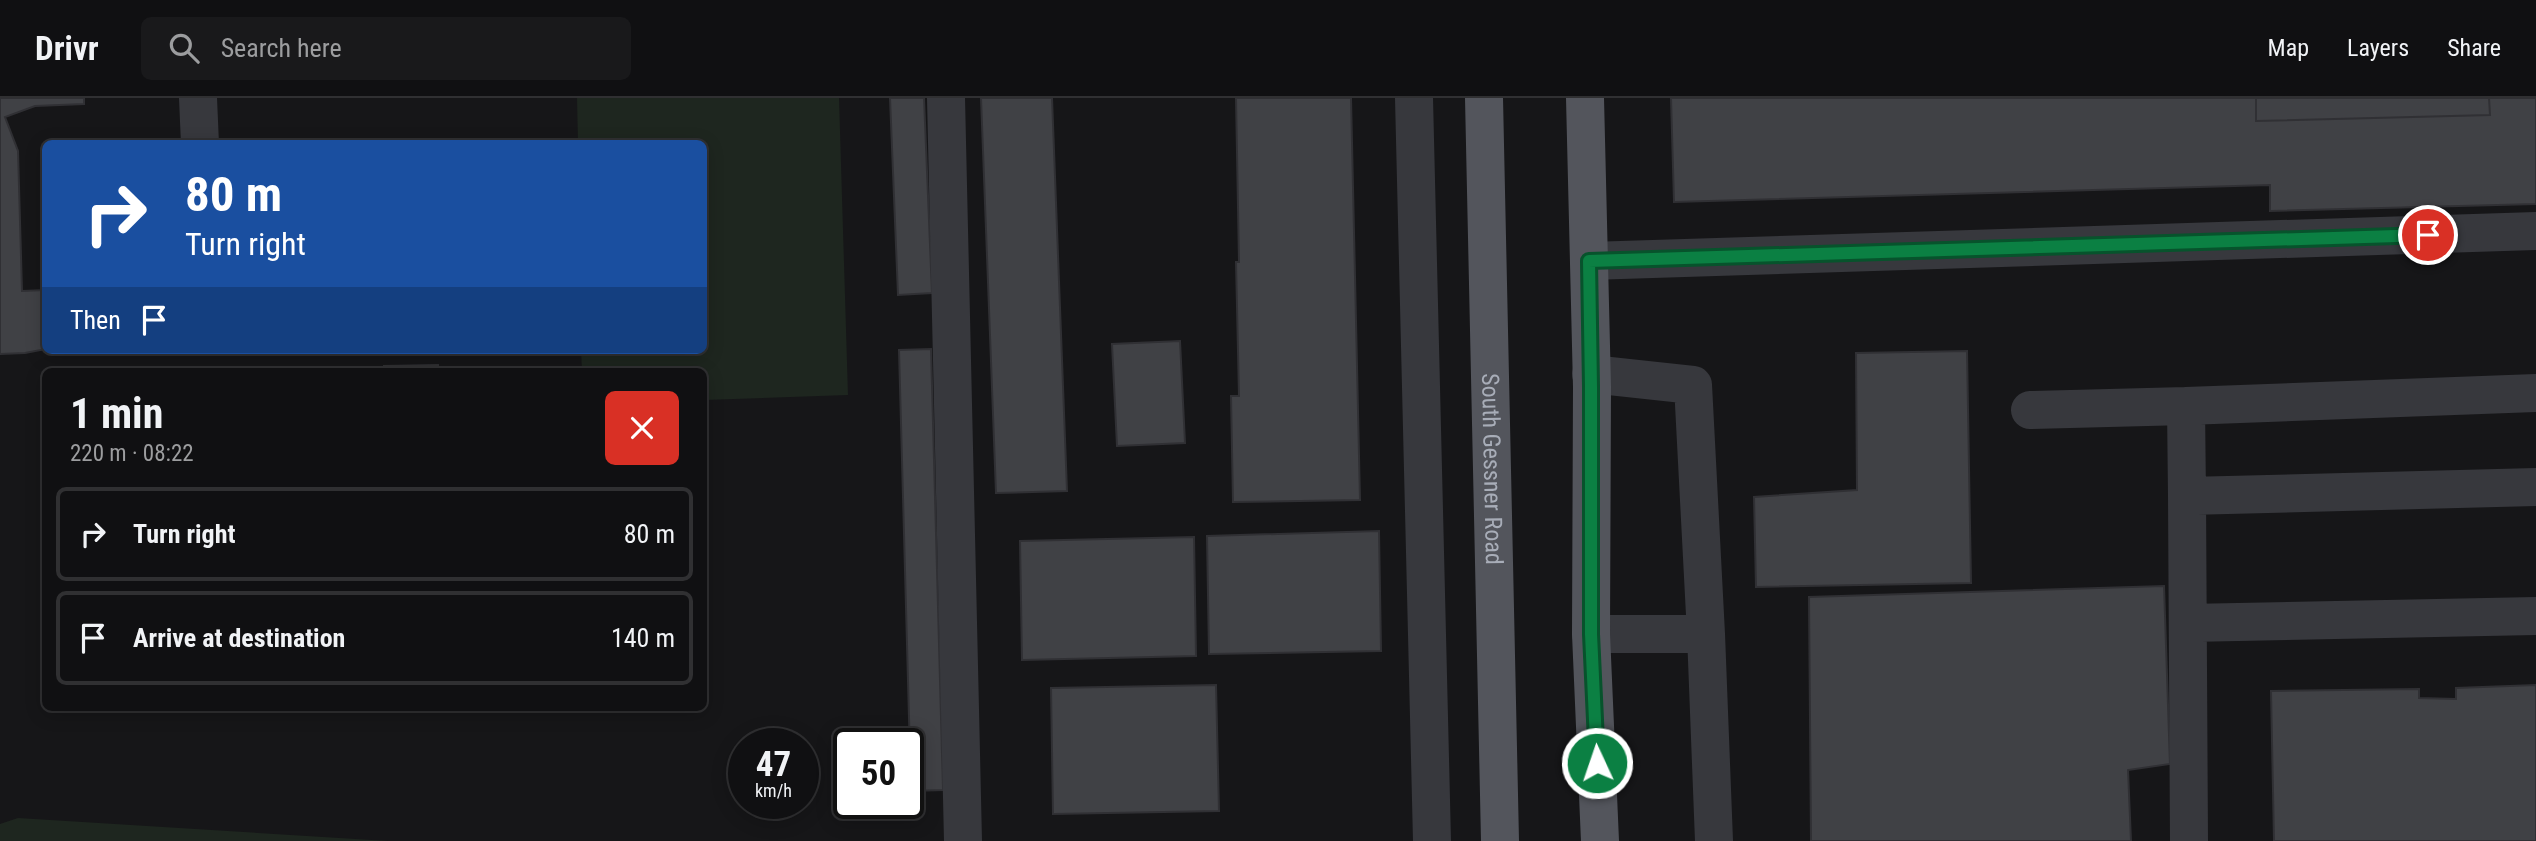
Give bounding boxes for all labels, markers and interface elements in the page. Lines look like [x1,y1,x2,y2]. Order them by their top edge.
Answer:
search box [141,17,631,80]
text: Drivr [35,29,99,68]
icon: search [165,29,203,67]
text: Search here [221,33,342,63]
text: Map [2268,34,2309,62]
text: Layers [2347,34,2409,62]
text: Share [2447,34,2501,62]
text: 80 m [185,166,282,223]
icon: right [70,168,161,259]
pin [2398,205,2458,265]
icon: arrive [2409,216,2447,254]
text: Turn right [185,225,306,263]
icon: arrive [135,301,173,339]
text: Then [70,305,121,335]
street label: South Gessner Road [1476,373,1508,565]
text: 1 min [70,389,163,438]
button: close [605,391,679,465]
text: 220 m · 08:22 [70,440,194,467]
icon: right [74,515,112,553]
text: Turn right [133,519,235,549]
text: 80 m [624,519,675,549]
icon: arrive [74,619,112,657]
text: Arrive at destination [133,623,345,653]
text: 140 m [611,623,675,653]
position arrow [1560,726,1634,800]
speed limit sign: 50 [833,728,924,819]
text: 47 [756,744,791,785]
text: km/h [755,780,792,801]

